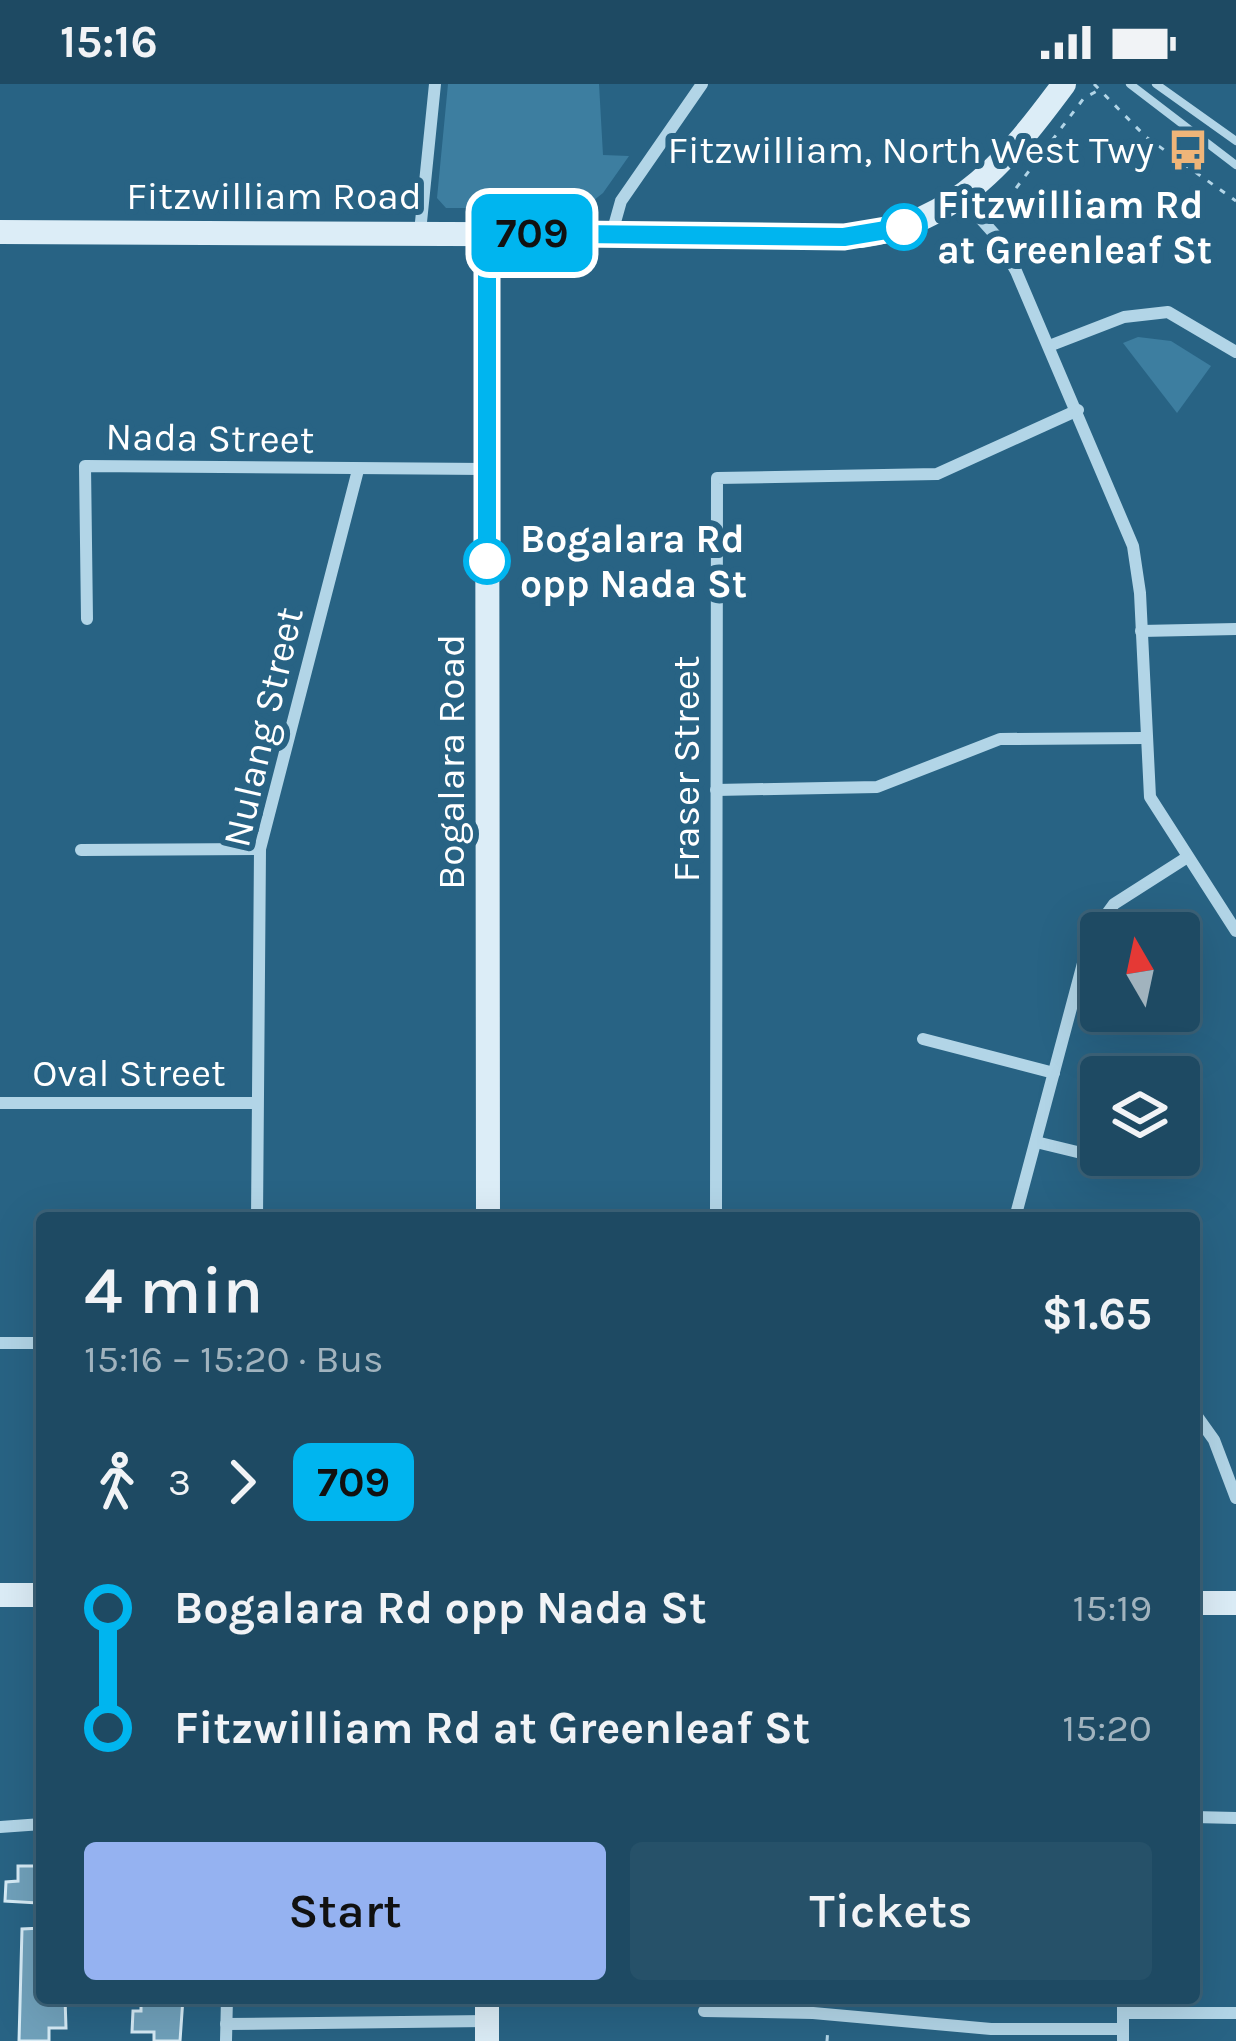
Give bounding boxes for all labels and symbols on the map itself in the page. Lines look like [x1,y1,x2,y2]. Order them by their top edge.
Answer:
place label: Fitzwilliam, North West Twy [667,127,1154,173]
bus stop icon: Fitzwilliam, North West Twy [1165,127,1211,173]
street label: Fitzwilliam Road [126,173,422,219]
place label: Fitzwilliam Rd at Greenleaf St [937,182,1212,273]
line badge: 709 [463,194,601,272]
marker: Fitzwilliam Rd at Greenleaf St [882,205,926,249]
street label: Nada Street [105,413,315,463]
place label: Bogalara Rd opp Nada St [520,516,747,607]
marker: Bogalara Rd opp Nada St [465,539,509,583]
street label: Nulang Street [213,603,313,851]
street label: Bogalara Road [428,634,474,890]
street label: Fraser Street [663,656,709,882]
north arrow [1080,912,1200,1032]
street label: Oval Street [32,1050,226,1096]

